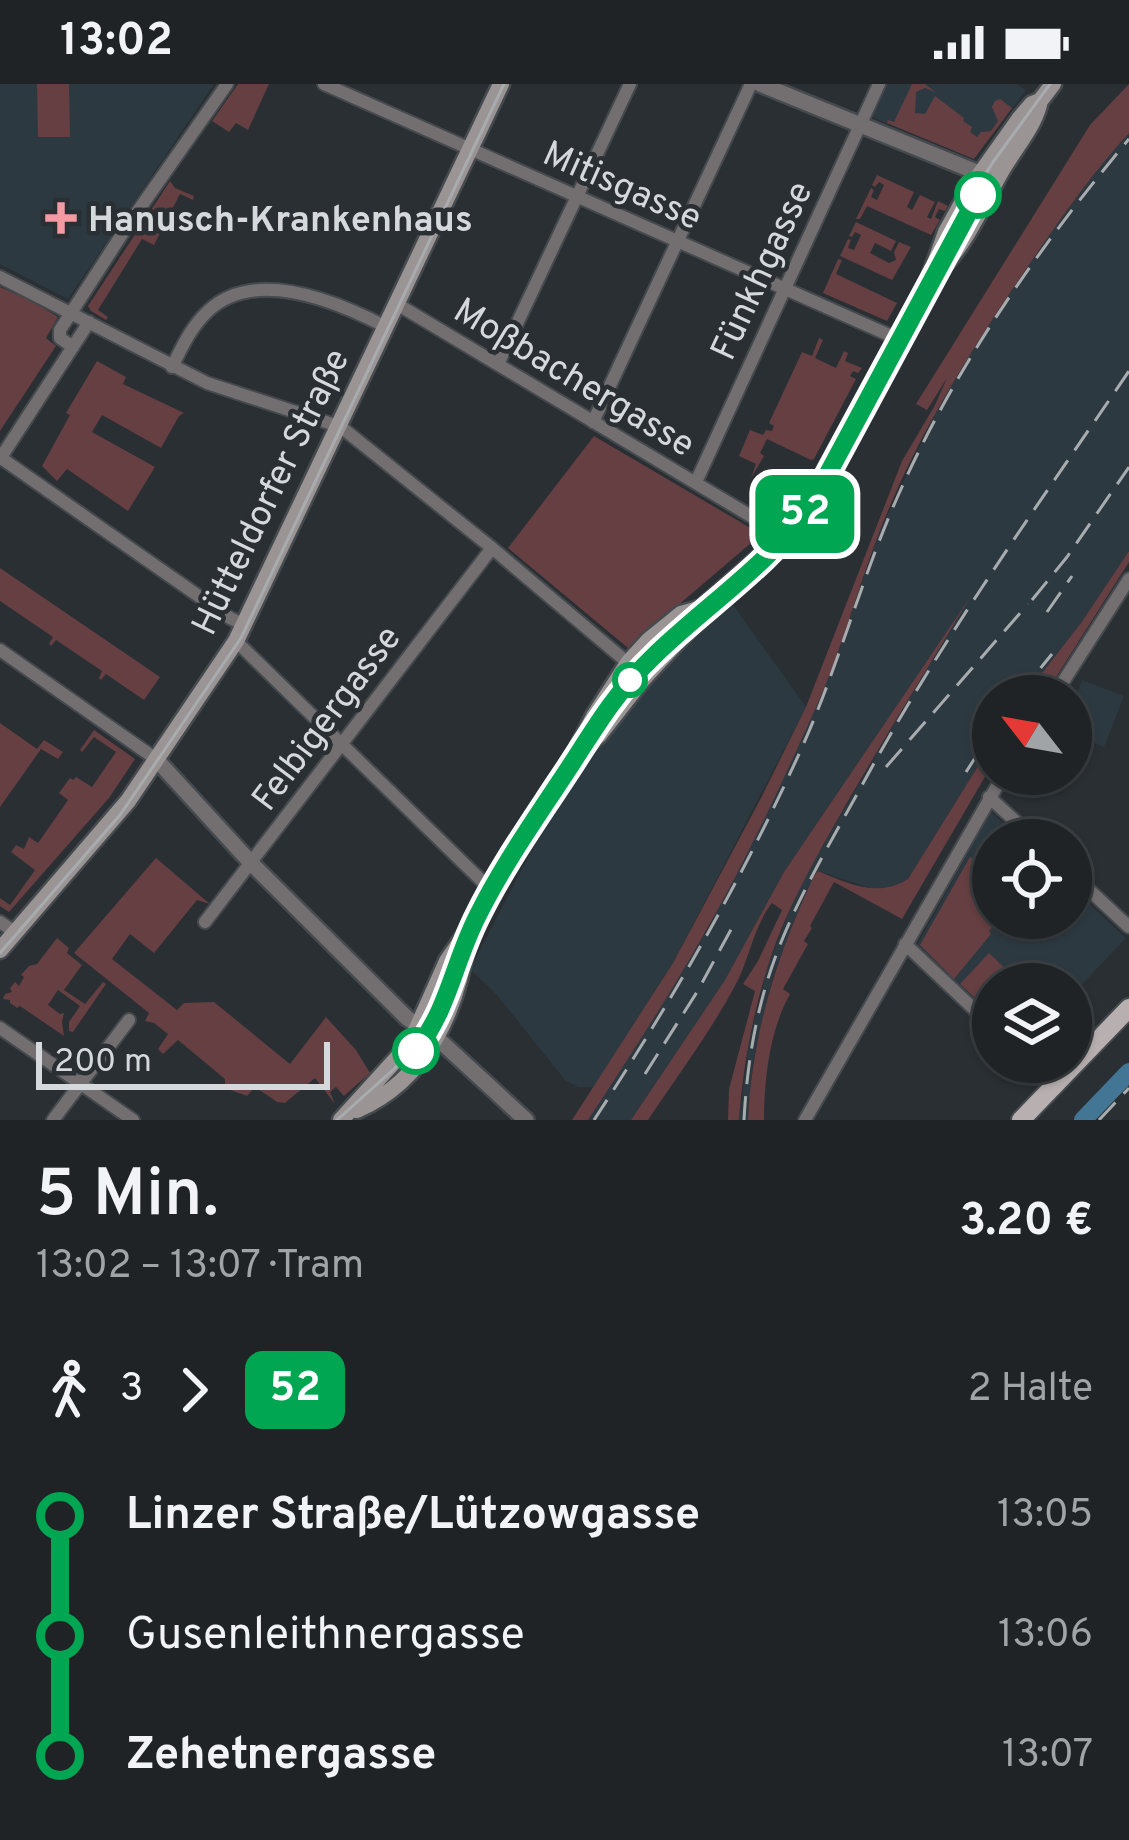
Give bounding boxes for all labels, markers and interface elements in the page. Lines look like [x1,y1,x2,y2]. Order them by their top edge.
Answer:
text: 13:02 [60,14,173,71]
street label: Mitisgasse [535,132,708,243]
unlabelled marker [956,173,1000,217]
street label: Fünkhgasse [702,175,825,368]
place label: Hanusch-Krankenhaus [88,199,473,245]
marker: Hanusch-Krankenhaus [45,202,77,234]
street label: Moßbachergasse [444,289,702,470]
street label: Hütteldorfer Straße [183,342,362,644]
line badge: 52 [751,475,859,553]
text: 52 [779,487,831,540]
street label: Felbigergasse [243,617,413,821]
unlabelled marker [614,664,646,696]
north arrow [972,675,1092,795]
map controls [972,675,1092,1083]
button: locate [972,819,1092,939]
button: layers [972,963,1092,1083]
unlabelled marker [394,1029,438,1073]
scale bar [36,1036,330,1089]
text: 200 m [54,1042,152,1084]
text: 5 Min. [36,1156,219,1239]
text: 3.20 € [959,1194,1093,1251]
text: 13:02 – 13:07 · Tram [36,1243,364,1292]
icon: walk [36,1357,102,1423]
icon: forward [161,1357,227,1423]
text: 52 [269,1363,321,1416]
text: 3 [120,1366,143,1415]
text: 2 Halte [968,1366,1093,1415]
text: Linzer Straße/Lützowgasse [126,1488,700,1545]
text: 13:05 [997,1492,1093,1541]
text: Gusenleithnergasse [126,1608,525,1665]
text: 13:06 [998,1612,1093,1661]
text: Zehetnergasse [126,1728,436,1785]
text: 13:07 [1002,1732,1093,1781]

